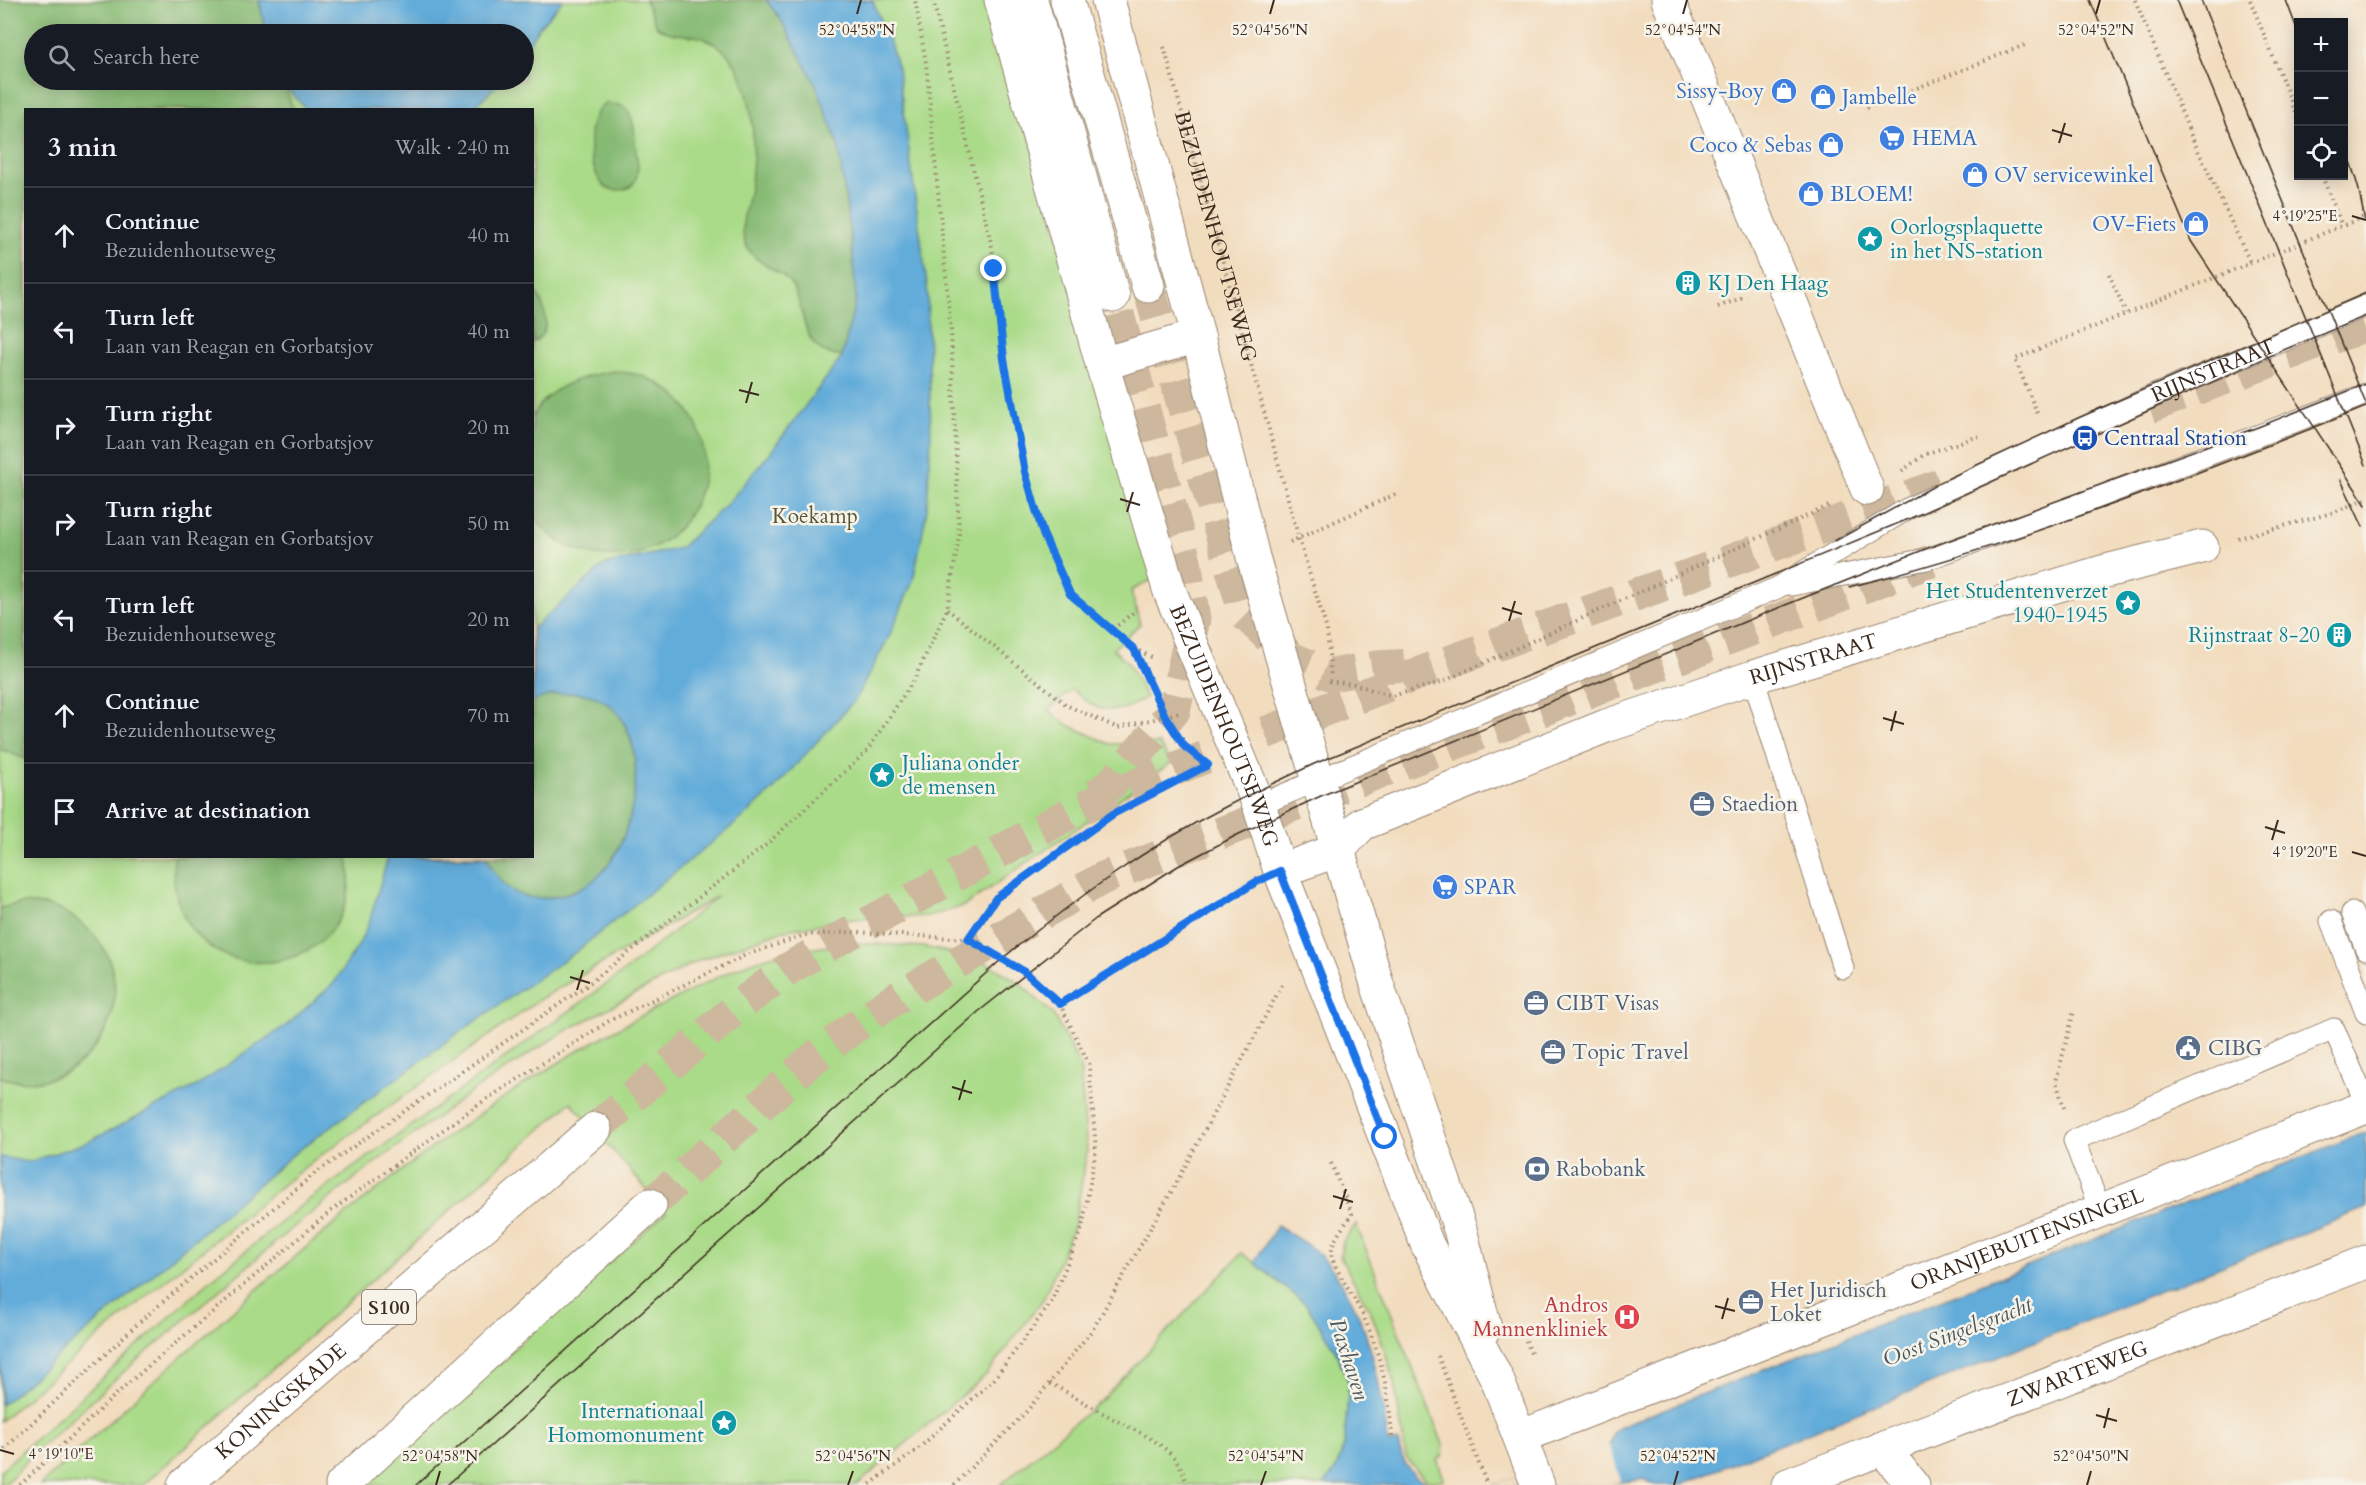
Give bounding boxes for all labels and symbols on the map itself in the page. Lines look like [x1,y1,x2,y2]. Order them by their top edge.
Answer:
text: 52°04'58"N [819,20,895,40]
text: 52°04'56"N [1232,20,1308,40]
text: 52°04'54"N [1645,20,1721,40]
text: 52°04'52"N [2058,20,2134,40]
shop icon: Sissy-Boy [1769,76,1799,106]
place label: Sissy-Boy [1676,77,1764,106]
shop icon: Jambelle [1808,82,1838,112]
place label: Jambelle [1839,83,1917,112]
street label: BEZUIDENHOUTSEWEG [1167,107,1264,365]
supermarket icon: HEMA [1877,123,1907,153]
place label: HEMA [1912,124,1977,153]
shop icon: Coco & Sebas [1816,130,1846,160]
place label: Coco & Sebas [1689,131,1812,160]
shop icon: OV servicewinkel [1960,160,1990,190]
place label: OV servicewinkel [1994,161,2154,190]
shop icon: BLOEM! [1796,179,1826,209]
place label: BLOEM! [1830,180,1913,209]
text: 4°19'25"E [2273,206,2337,226]
shop icon: OV-Fiets [2181,209,2211,239]
place label: OV-Fiets [2092,210,2176,239]
place label: Oorlogsplaquette in het NS-station [1890,213,2043,266]
place icon: Oorlogsplaquette in het NS-station [1855,224,1885,254]
route end [980,255,1006,281]
building icon: KJ Den Haag [1673,268,1703,298]
place label: KJ Den Haag [1708,269,1828,298]
street label: RIJNSTRAAT [2146,332,2280,410]
bus stop icon: Centraal Station [2070,423,2100,453]
place label: Centraal Station [2104,424,2247,453]
park label: Koekamp [772,502,858,531]
place label: Het Studentenverzet 1940-1945 [1926,577,2108,630]
place icon: Het Studentenverzet 1940-1945 [2113,588,2143,618]
street label: BEZUIDENHOUTSEWEG [1162,600,1285,851]
building icon: Rijnstraat 8-20 [2324,620,2354,650]
place label: Rijnstraat 8-20 [2188,621,2320,650]
street label: RIJNSTRAAT [1746,626,1881,692]
place label: Juliana onder de mensen [899,749,1020,802]
place icon: Juliana onder de mensen [867,760,897,790]
office icon: Staedion [1687,789,1717,819]
place label: Staedion [1722,790,1798,819]
text: 4°19'20"E [2273,842,2337,862]
supermarket icon: SPAR [1430,872,1460,902]
place label: SPAR [1464,873,1517,902]
office icon: CIBT Visas [1521,988,1551,1018]
place label: CIBT Visas [1556,989,1659,1018]
public building icon: CIBG [2173,1033,2203,1063]
place label: CIBG [2208,1034,2262,1063]
office icon: Topic Travel [1538,1037,1568,1067]
place label: Topic Travel [1572,1038,1689,1067]
route start [1371,1123,1397,1149]
bank icon: Rabobank [1522,1154,1552,1184]
place label: Rabobank [1556,1155,1647,1184]
street label: ORANJEBUITENSINGEL [1906,1181,2148,1298]
place label: Het Juridisch Loket [1770,1276,1887,1329]
office icon: Het Juridisch Loket [1736,1287,1766,1317]
water label: Oost Singelsgracht [1878,1289,2037,1374]
road number: S100 [362,1290,416,1324]
place label: Andros Mannenkliniek [1473,1291,1609,1344]
hospital icon: Andros Mannenkliniek [1612,1302,1642,1332]
water label: Paxhaven [1322,1315,1376,1404]
street label: ZWARTEWEG [2003,1333,2152,1414]
street label: KONINGSKADE [209,1337,353,1466]
place label: Internationaal Homomonument [548,1397,704,1450]
place icon: Internationaal Homomonument [709,1408,739,1438]
text: 4°19'10"E [29,1444,93,1464]
text: 52°04'58"N [402,1446,478,1466]
text: 52°04'56"N [815,1446,891,1466]
text: 52°04'54"N [1228,1446,1304,1466]
text: 52°04'52"N [1640,1446,1716,1466]
text: 52°04'50"N [2053,1446,2129,1466]

